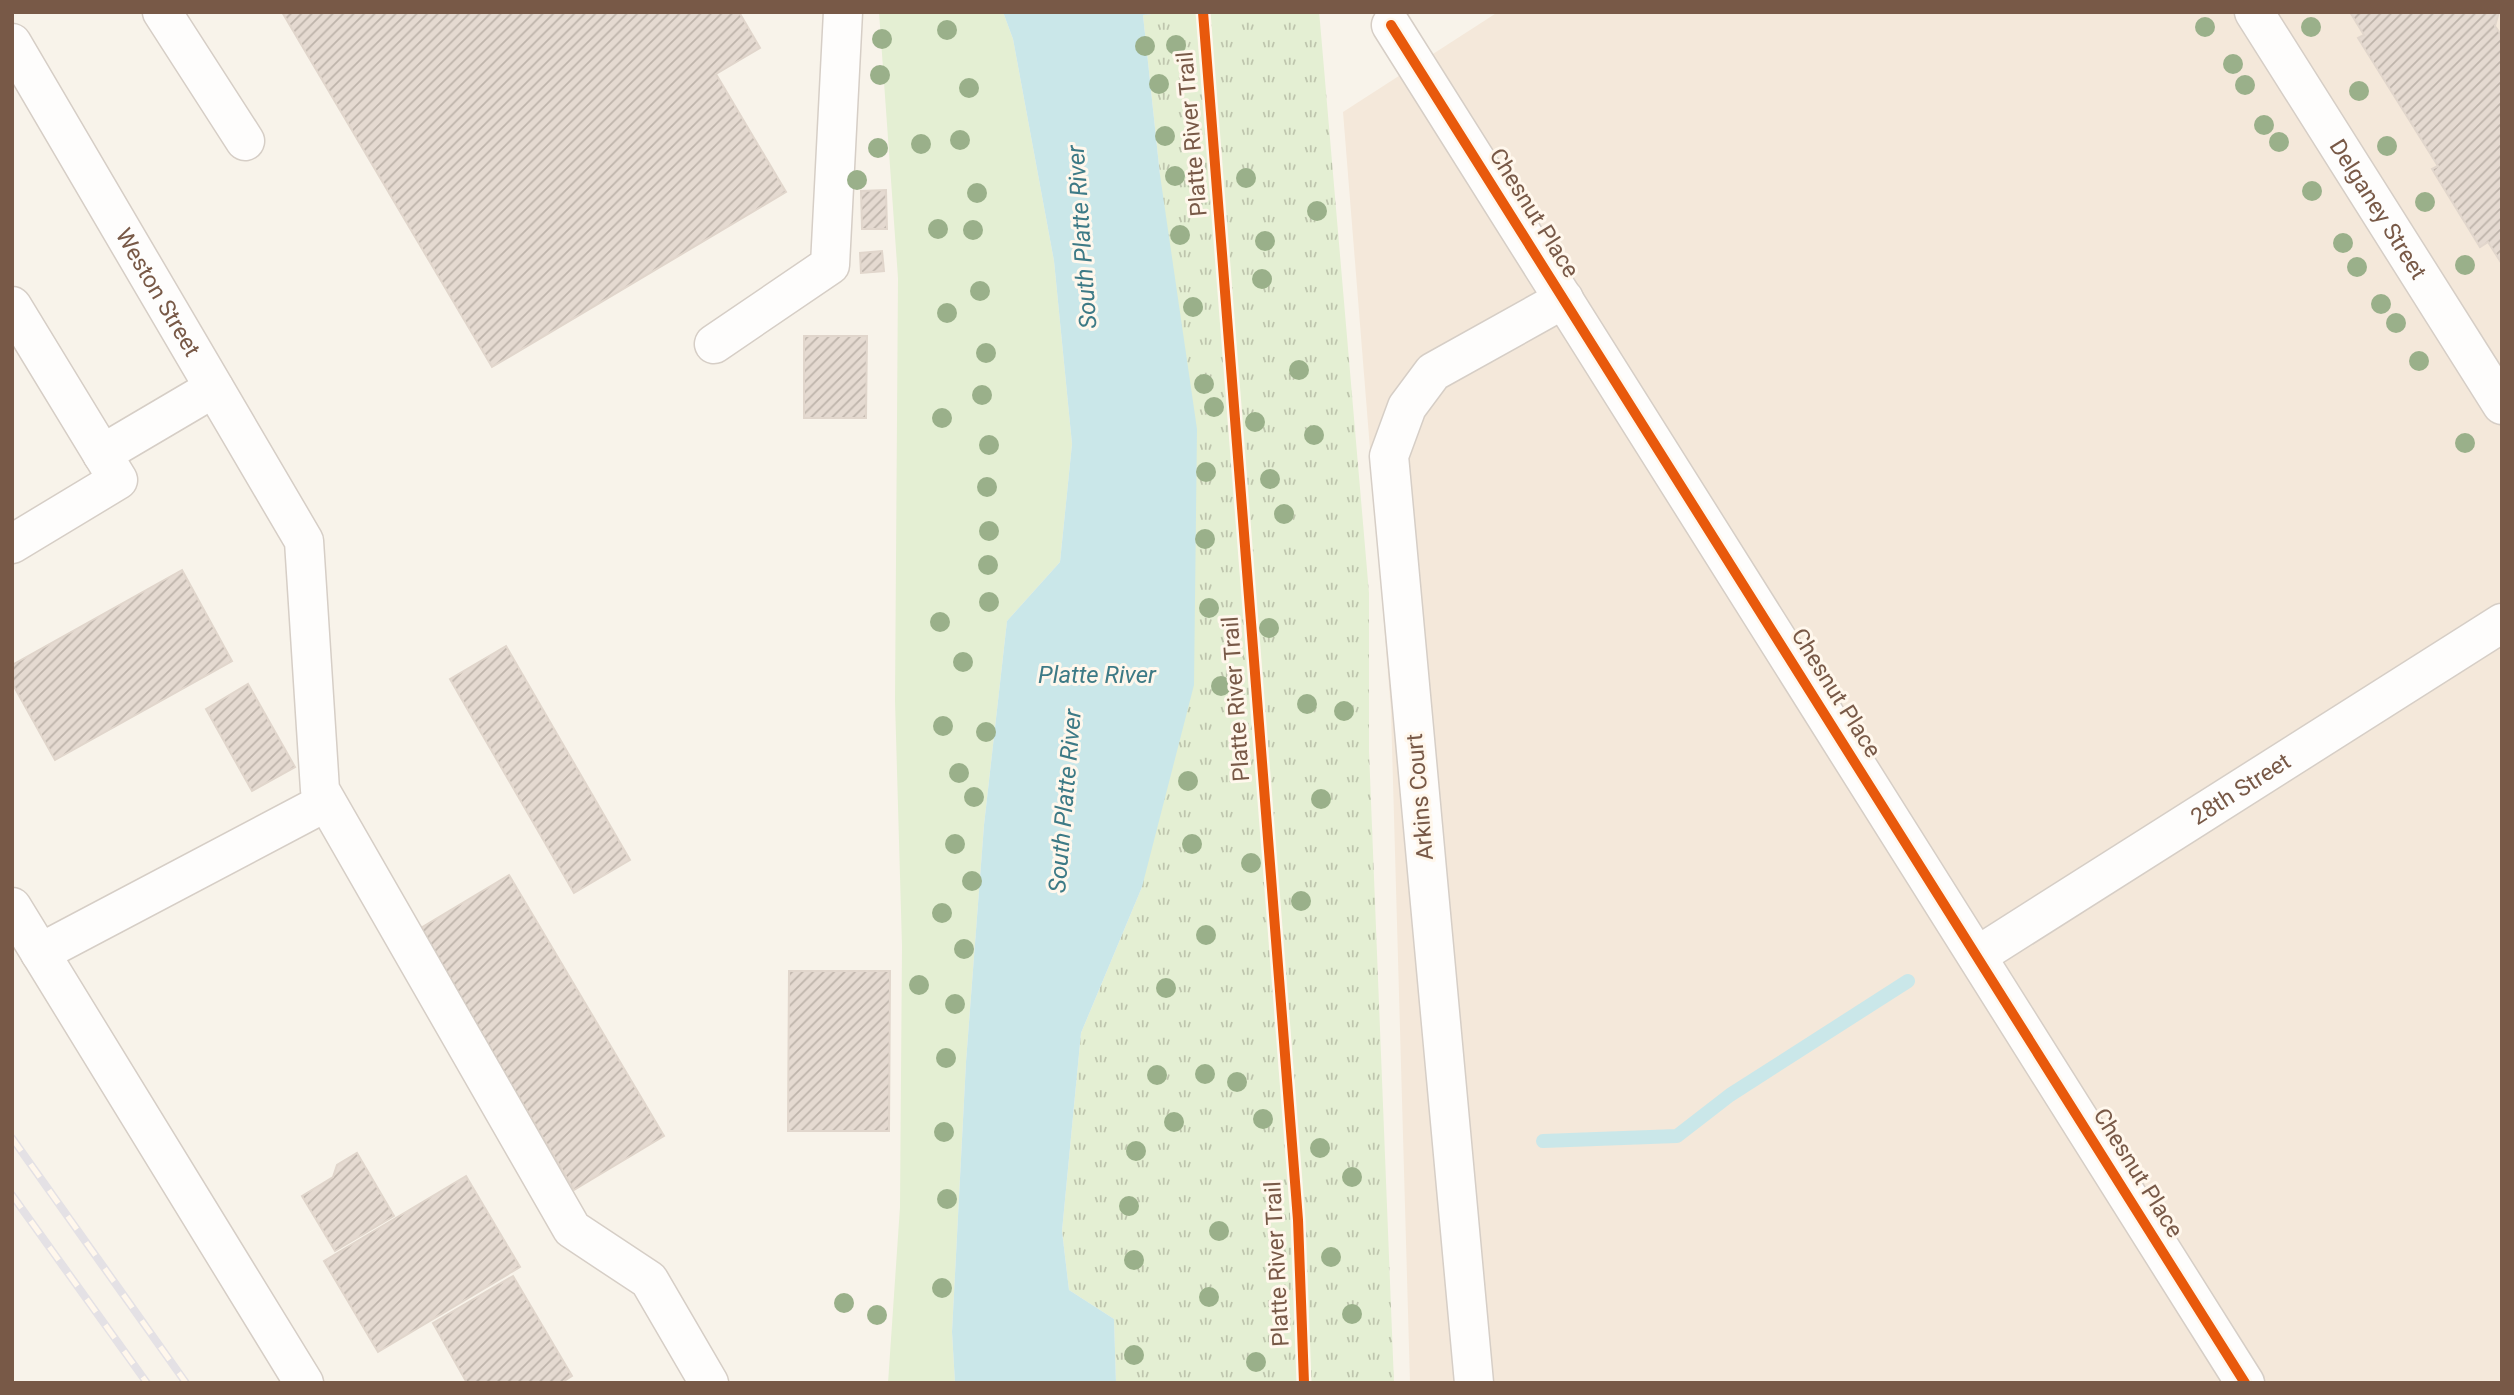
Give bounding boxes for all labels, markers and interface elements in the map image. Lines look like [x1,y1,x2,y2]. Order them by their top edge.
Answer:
street label: Platte River Trail [1171,50,1213,218]
street label: Delganey Street [2324,134,2433,284]
water label: South Platte River [1062,143,1102,330]
street label: Chesnut Place [1484,143,1584,283]
street label: Weston Street [110,223,206,361]
street label: Platte River Trail [1217,616,1255,782]
street label: Chesnut Place [1786,623,1886,763]
water label: Platte River [1038,661,1157,689]
water label: South Platte River [1043,707,1087,894]
street label: Arkins Court [1401,733,1439,861]
street label: 28th Street [2186,747,2295,830]
street label: Chesnut Place [2088,1103,2188,1243]
street label: Platte River Trail [1259,1181,1295,1347]

